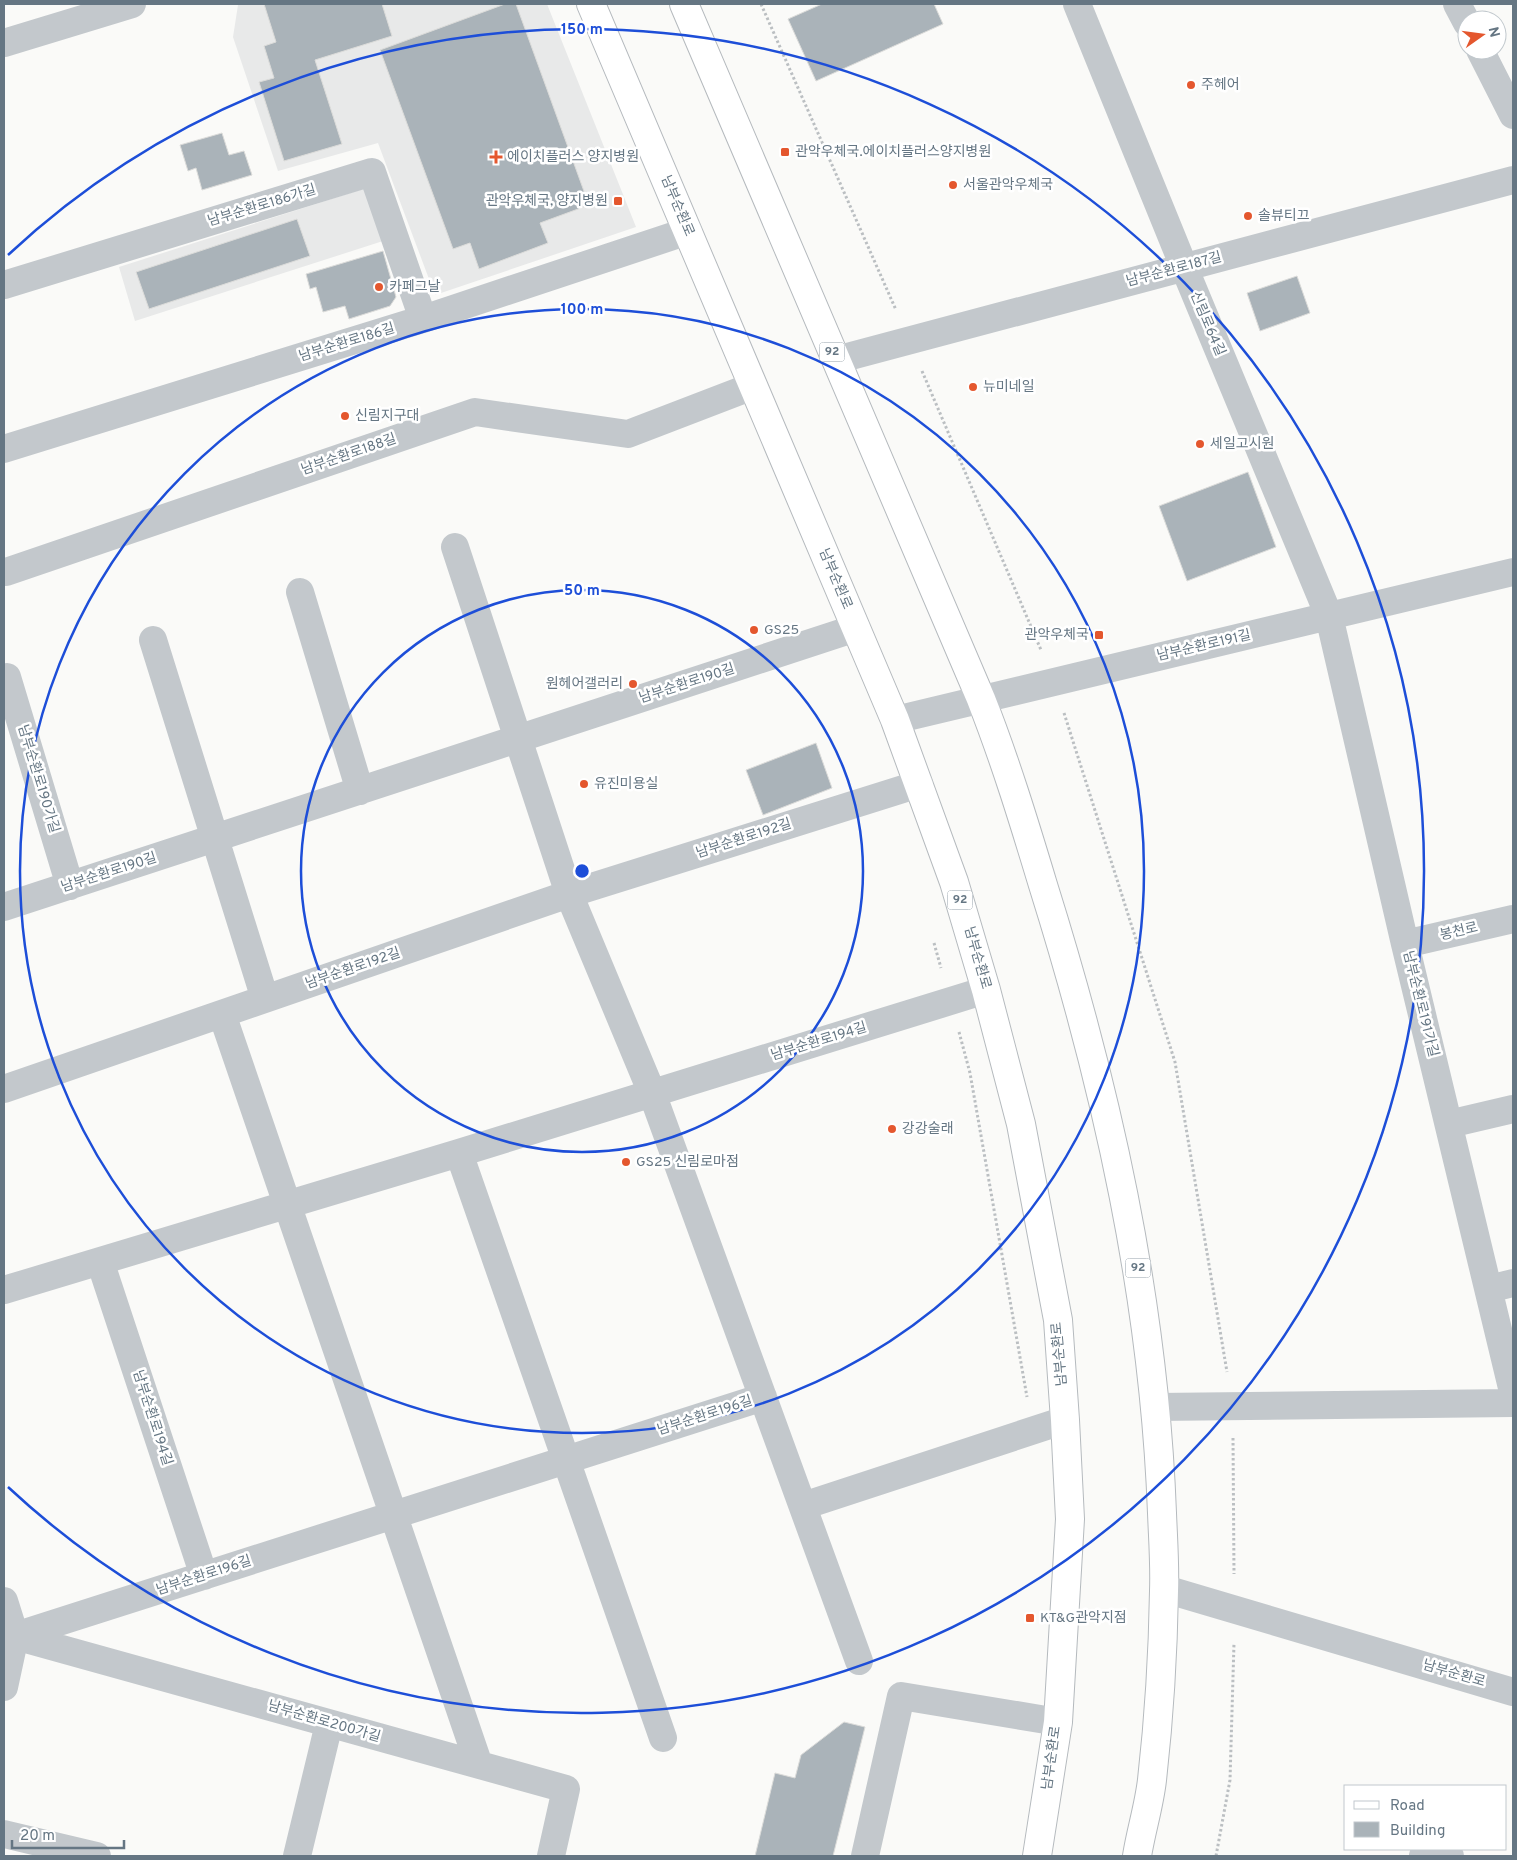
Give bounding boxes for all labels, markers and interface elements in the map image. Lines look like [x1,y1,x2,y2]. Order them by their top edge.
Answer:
north arrow [1457,10,1507,60]
text: 150 m [561,21,603,40]
text: N [1484,25,1503,39]
place label: 주헤어 [1201,77,1240,94]
marker: 주헤어 [1185,79,1197,91]
place label: 관악우체국.에이치플러스양지병원 [795,144,991,161]
marker: 관악우체국.에이치플러스양지병원 [779,146,791,158]
place label: 에이치플러스 양지병원 [507,149,639,166]
marker: 에이치플러스 양지병원 [489,150,503,164]
street label: 남부순환로 [657,173,698,239]
place label: 서울관악우체국 [963,177,1053,194]
marker: 서울관악우체국 [947,179,959,191]
street label: 남부순환로186가길 [206,180,318,231]
place label: 관악우체국, 양지병원 [486,193,608,210]
marker: 관악우체국, 양지병원 [612,195,624,207]
place label: 솔뷰티끄 [1258,208,1310,225]
marker: 솔뷰티끄 [1242,210,1254,222]
street label: 남부순환로187길 [1124,248,1224,291]
place label: 카페그날 [389,279,441,296]
marker: 카페그날 [373,281,385,293]
street label: 신림로64길 [1186,289,1228,359]
text: 100 m [561,301,603,320]
street label: 남부순환로186길 [297,319,397,366]
road number: 92 [820,342,844,362]
place label: 뉴미네일 [983,379,1035,396]
marker: 뉴미네일 [967,381,979,393]
place label: 신림지구대 [355,408,419,425]
marker: 신림지구대 [339,410,351,422]
street label: 남부순환로188길 [299,430,399,479]
place label: 세일고시원 [1210,436,1274,453]
marker: 세일고시원 [1194,438,1206,450]
street label: 남부순환로 [815,546,856,612]
text: 50 m [564,582,600,601]
place label: GS25 [764,622,799,639]
marker: GS25 [748,624,760,636]
street label: 남부순환로191길 [1155,626,1253,665]
place label: 관악우체국 [1025,627,1089,644]
marker: 관악우체국 [1093,629,1105,641]
street label: 남부순환로190길 [637,660,737,707]
place label: 원헤어갤러리 [546,676,623,693]
marker: 원헤어갤러리 [627,678,639,690]
street label: 남부순환로190가길 [13,722,64,835]
place label: 유진미용실 [594,776,658,793]
marker: 유진미용실 [578,778,590,790]
street label: 남부순환로192길 [694,815,794,862]
street label: 남부순환로190길 [59,849,159,896]
centre of rings [573,862,591,880]
road number: 92 [948,890,972,910]
street label: 봉천로 [1438,918,1480,945]
street label: 남부순환로 [960,924,995,991]
street label: 남부순환로192길 [303,944,403,993]
street label: 남부순환로191가길 [1399,949,1442,1059]
street label: 남부순환로194길 [769,1018,869,1065]
place label: 강강술래 [902,1121,954,1138]
marker: 강강술래 [886,1123,898,1135]
place label: GS25 신림로마점 [636,1154,739,1171]
marker: GS25 신림로마점 [620,1156,632,1168]
road number: 92 [1126,1258,1150,1278]
street label: 남부순환로 [1048,1321,1071,1387]
street label: 남부순환로194길 [129,1368,176,1468]
street label: 남부순환로196길 [655,1392,755,1439]
street label: 남부순환로196길 [154,1552,254,1599]
place label: KT&G관악지점 [1040,1610,1127,1627]
marker: KT&G관악지점 [1024,1612,1036,1624]
street label: 남부순환로 [1421,1656,1488,1691]
street label: 남부순환로200가길 [266,1697,383,1746]
street label: 남부순환로 [1038,1725,1065,1791]
legend [1344,1785,1507,1850]
text: Road [1390,1797,1425,1816]
scale bar [12,1818,125,1850]
text: Building [1390,1822,1445,1841]
text: 20 m [20,1827,55,1846]

